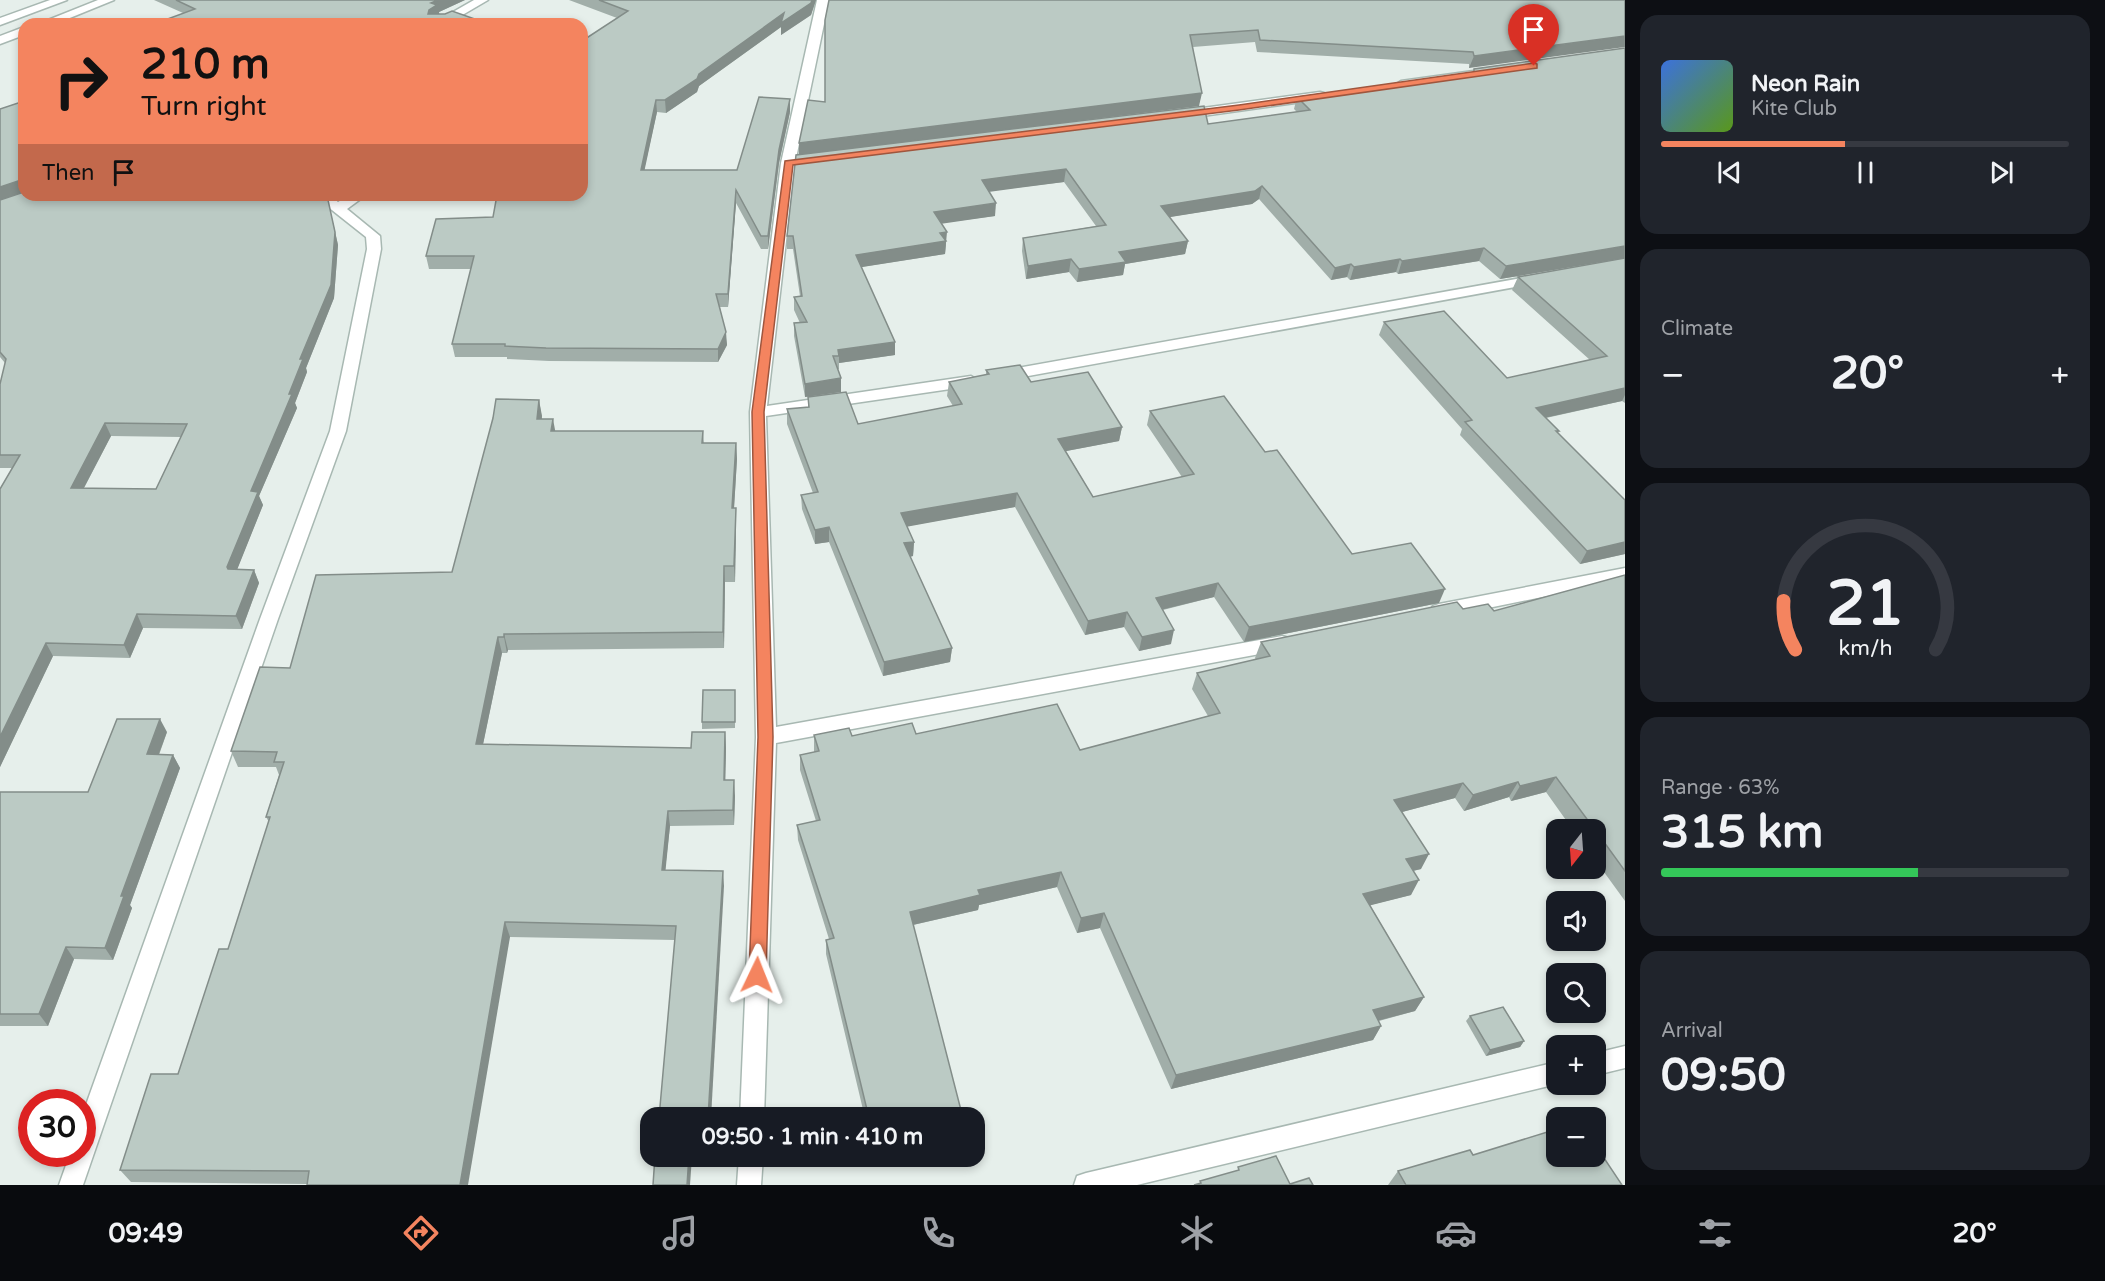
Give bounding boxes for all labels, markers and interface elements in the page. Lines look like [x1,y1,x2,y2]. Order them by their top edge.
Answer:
pin [1508,4,1559,66]
icon: arrive [1517,13,1550,46]
text: 210 m [141,39,270,90]
icon: right [42,42,120,120]
text: Neon Rain [1751,71,1860,97]
text: Turn right [141,90,267,123]
text: Kite Club [1751,97,1837,121]
icon: arrive [107,156,140,189]
icon: previous [1713,156,1746,189]
icon: pause [1849,156,1882,189]
icon: next [1985,156,2018,189]
text: Then [42,160,95,186]
text: Climate [1661,317,1733,341]
text: 20° [1831,347,1904,401]
text: − [1661,356,1685,395]
text: + [2050,356,2069,395]
text: 21 [1826,567,1904,642]
text: km/h [1838,635,1892,661]
text: Range · 63% [1661,776,1780,800]
text: 315 km [1661,806,1823,860]
north arrow [1546,819,1606,879]
map controls [1546,819,1606,1167]
button: sound [1546,891,1606,951]
position arrow [725,943,789,1007]
button: search [1546,963,1606,1023]
text: Arrival [1661,1019,1723,1043]
button: + [1546,1035,1606,1095]
text: 09:50 [1661,1049,1786,1103]
speed limit sign: 30 [18,1089,96,1167]
button: − [1546,1107,1606,1167]
text: 09:50 · 1 min · 410 m [702,1124,923,1150]
icon: directions [400,1212,442,1254]
icon: music [659,1212,701,1254]
icon: phone [917,1212,959,1254]
icon: climate [1176,1212,1218,1254]
icon: car [1435,1212,1477,1254]
icon: filters [1694,1212,1736,1254]
text: 09:49 [108,1217,183,1250]
text: 20° [1952,1217,1997,1250]

